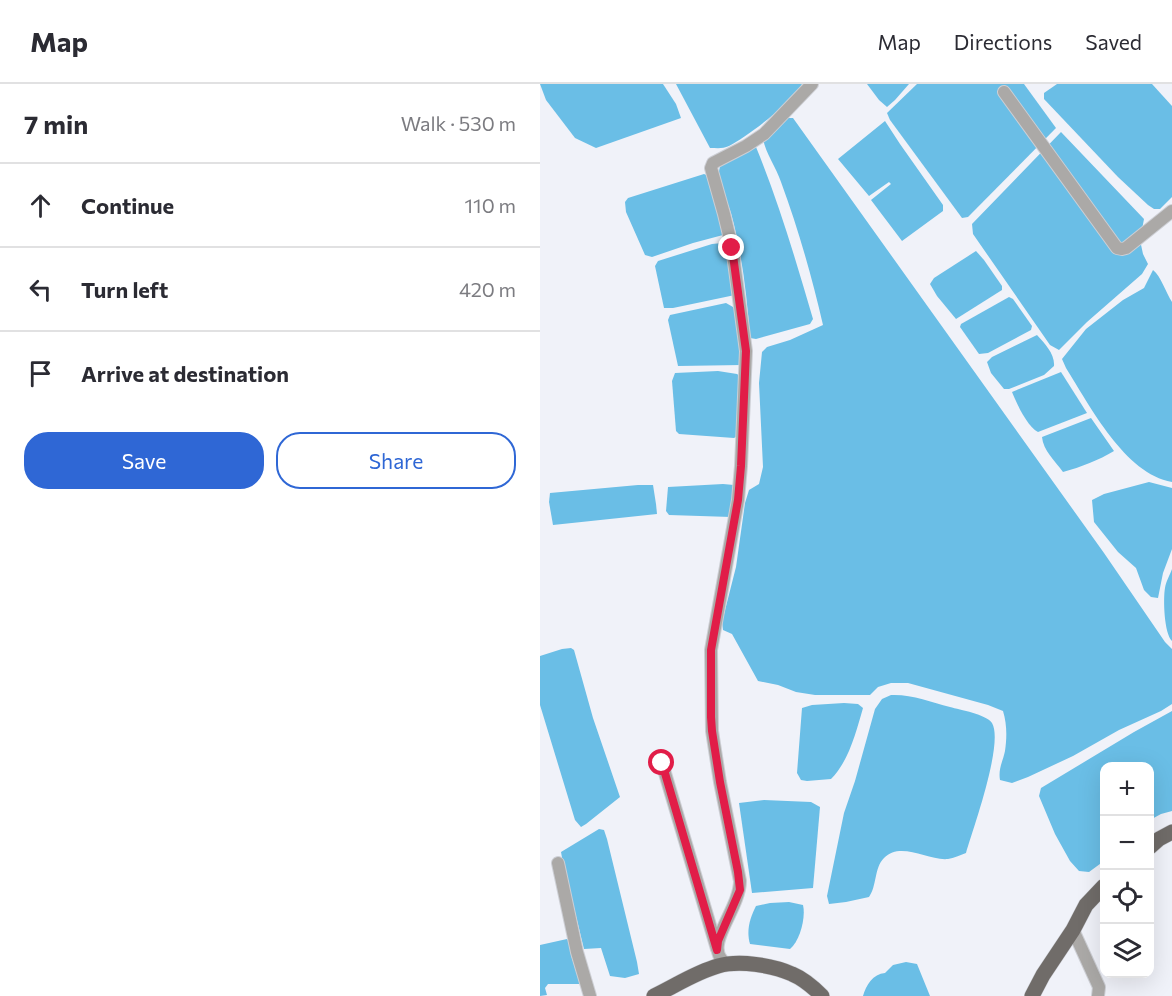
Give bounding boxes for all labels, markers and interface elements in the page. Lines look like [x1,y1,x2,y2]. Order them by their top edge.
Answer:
text: Map [30,24,88,58]
text: Map [878,29,921,54]
text: Directions [954,29,1052,54]
text: Saved [1085,29,1142,54]
text: 7 min [24,108,88,139]
text: Walk · 530 m [401,111,516,135]
icon: ahead [24,189,57,222]
text: Continue [81,192,174,219]
text: 110 m [465,193,516,217]
route end [718,234,744,260]
icon: left [24,273,57,306]
text: Turn left [81,276,168,303]
text: 420 m [459,277,516,301]
icon: arrive [24,357,57,390]
text: Arrive at destination [81,360,289,387]
button: Save [24,432,264,489]
button: Share [276,432,516,489]
route start [648,749,674,775]
map controls [1100,762,1154,978]
button: + [1100,762,1154,816]
button: − [1100,816,1154,870]
button: locate [1100,870,1154,924]
button: layers [1100,924,1154,978]

